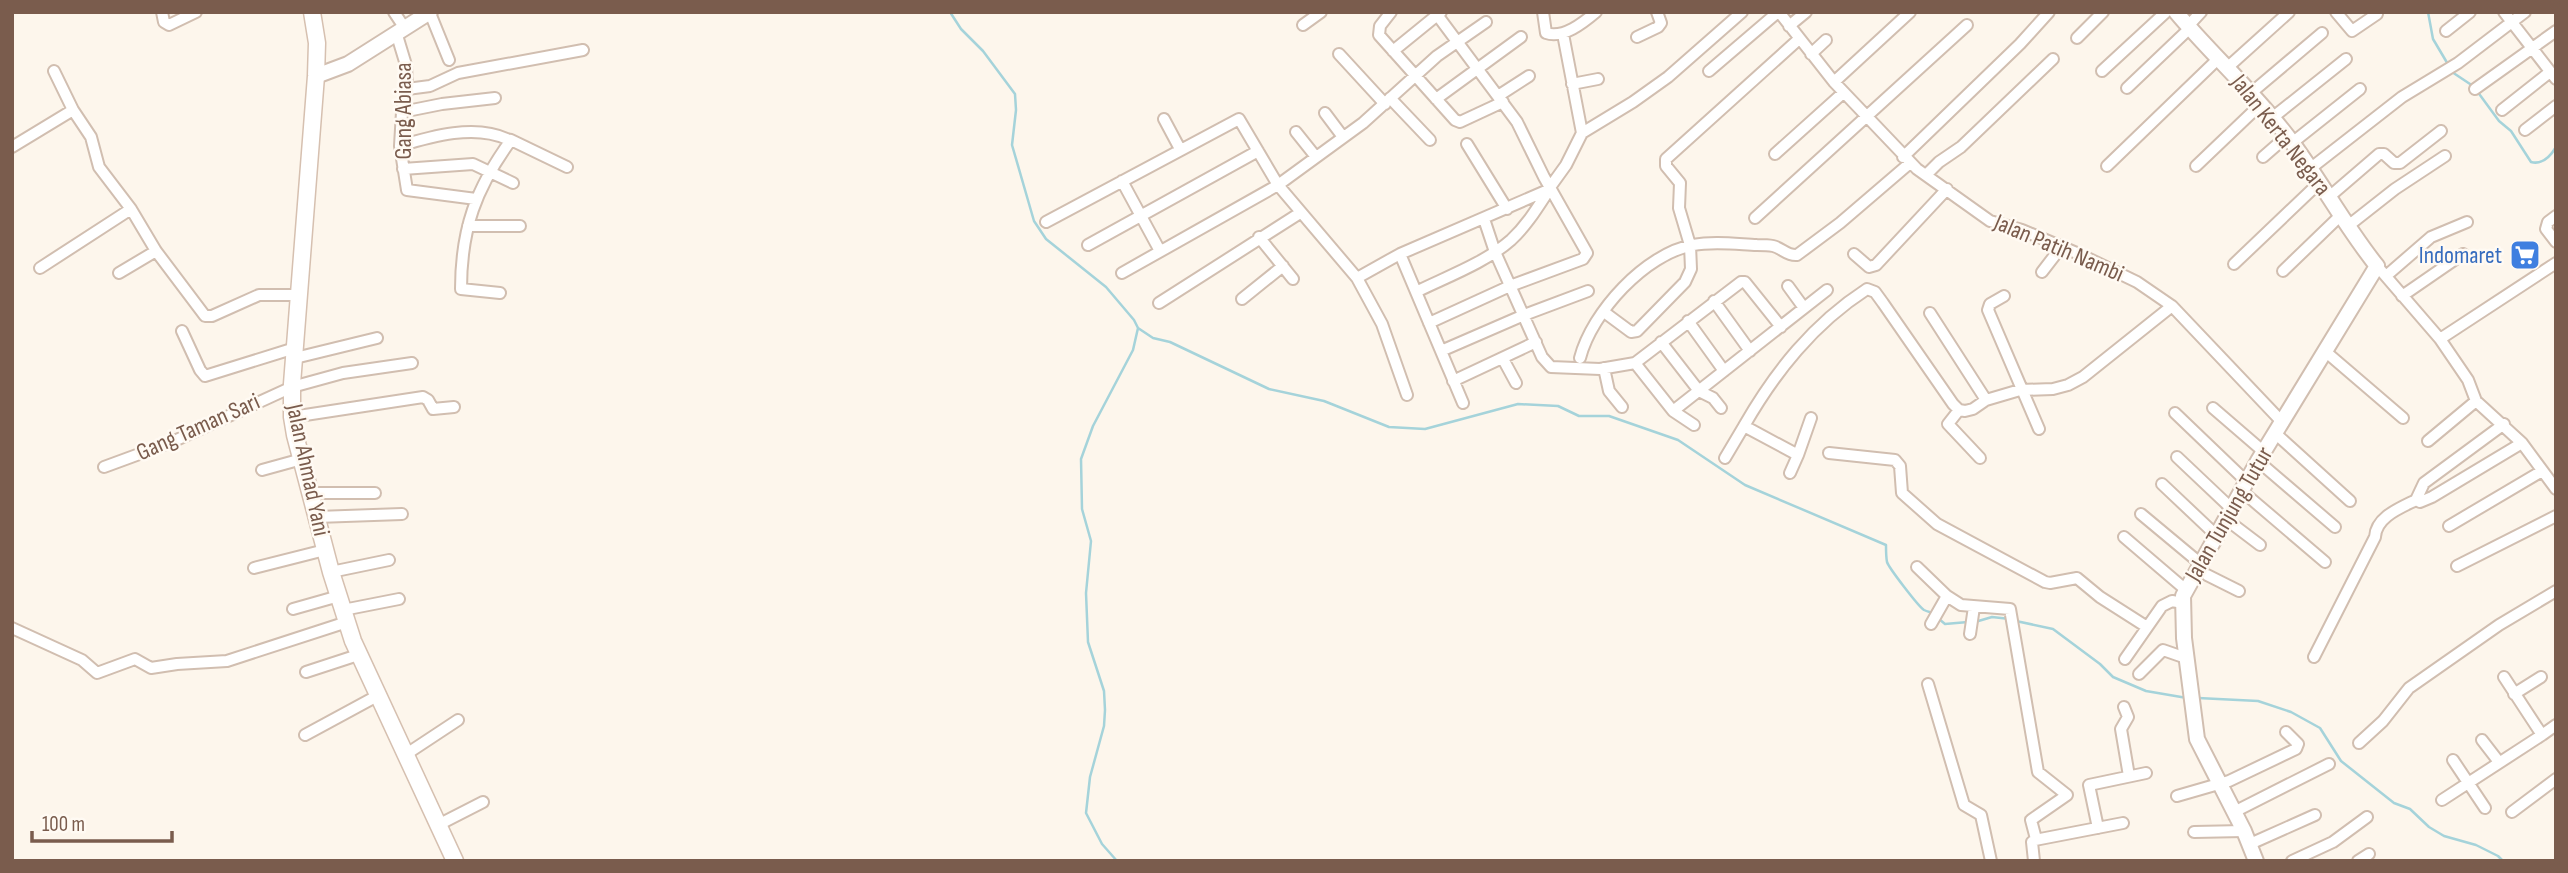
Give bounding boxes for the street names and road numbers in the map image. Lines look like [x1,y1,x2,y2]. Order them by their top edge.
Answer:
street label: Gang Abiasa [389,63,418,159]
street label: Jalan Kerta Negara [2224,68,2337,201]
street label: Jalan Patih Nambi [1989,207,2128,288]
street label: Gang Taman Sari [132,387,264,467]
street label: Jalan Ahmad Yani [280,400,336,539]
street label: Jalan Tunjung Tutur [2178,441,2279,587]

